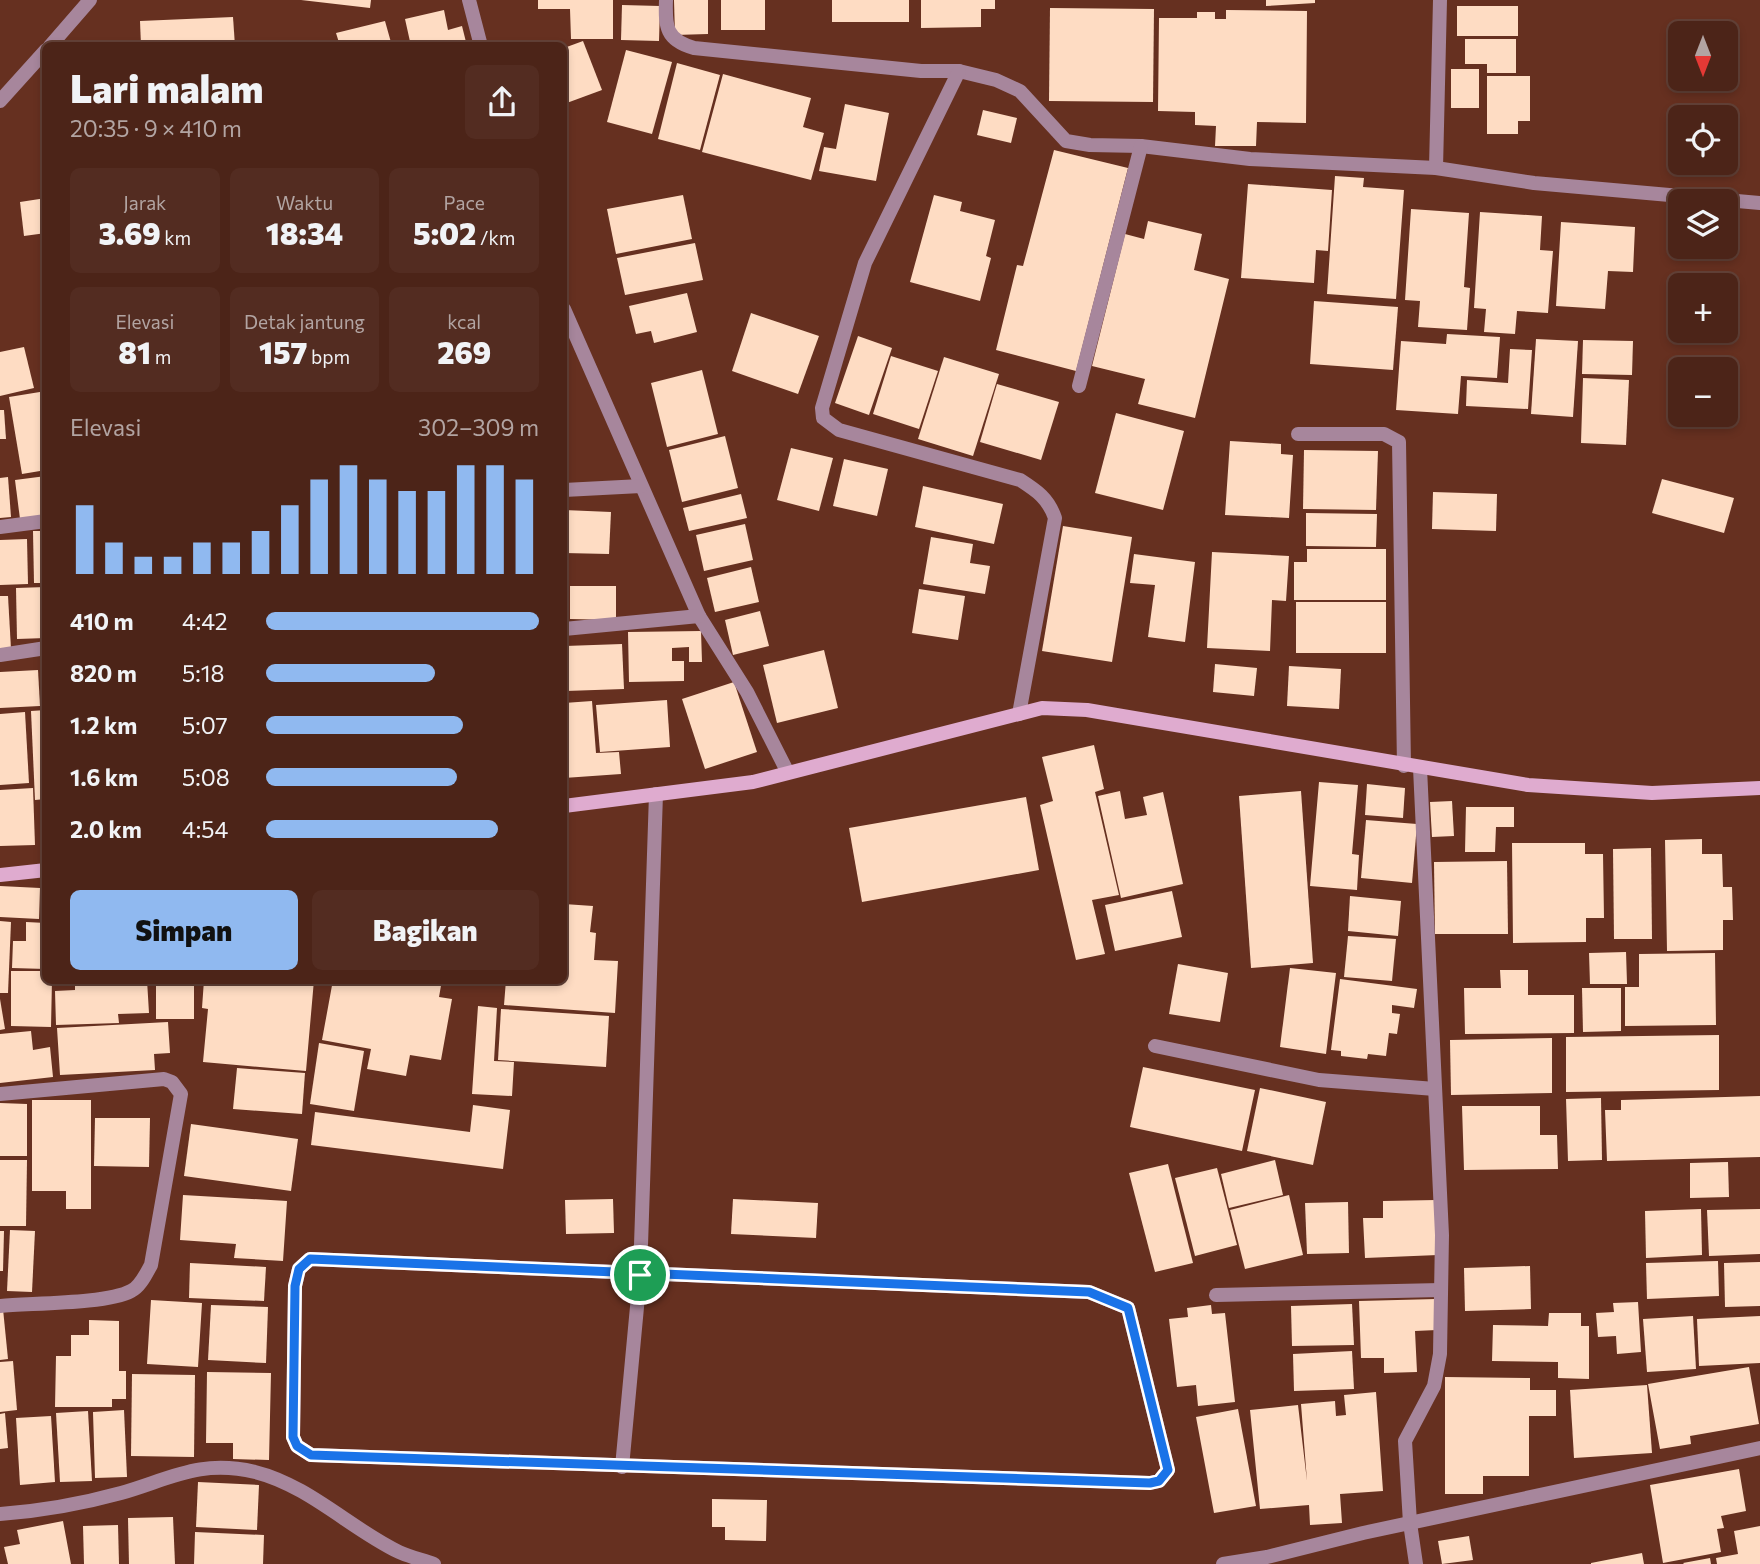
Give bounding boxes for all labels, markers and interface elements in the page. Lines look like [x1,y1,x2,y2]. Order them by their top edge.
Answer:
north arrow [1668,21,1738,91]
map controls [1668,21,1738,427]
text: Lari malam [70,64,264,111]
button: share [465,65,539,139]
button: locate [1668,105,1738,175]
text: 20:35 · 9 × 410 m [70,114,242,142]
button: layers [1668,189,1738,259]
text: Jarak [123,191,166,214]
text: Waktu [276,191,333,214]
text: Pace [444,191,485,214]
text: 3.69 [98,214,161,251]
text: 18:34 [266,214,343,251]
text: 5:02 [413,214,476,251]
text: km [161,226,191,249]
text: /km [476,226,515,249]
button: + [1668,273,1738,343]
text: Elevasi [115,310,174,333]
text: Detak jantung [244,310,365,333]
text: kcal [447,310,481,333]
text: 81 [118,333,151,370]
text: 157 [259,333,307,370]
text: 269 [437,333,491,370]
text: m [151,345,171,368]
text: bpm [307,345,350,368]
button: − [1668,357,1738,427]
text: Elevasi [70,413,141,441]
text: 302–309 m [418,413,539,441]
text: 410 m [70,607,134,635]
text: 4:42 [182,607,227,635]
text: 820 m [70,659,137,687]
text: 5:18 [182,659,224,687]
text: 1.2 km [70,711,137,739]
text: 5:07 [182,711,228,739]
text: 1.6 km [70,763,138,791]
text: 5:08 [182,763,230,791]
text: 2.0 km [70,815,142,843]
text: 4:54 [182,815,228,843]
button: Simpan [70,890,298,970]
button: Bagikan [312,890,539,970]
pin [610,1245,670,1305]
icon: arrive [621,1256,659,1294]

